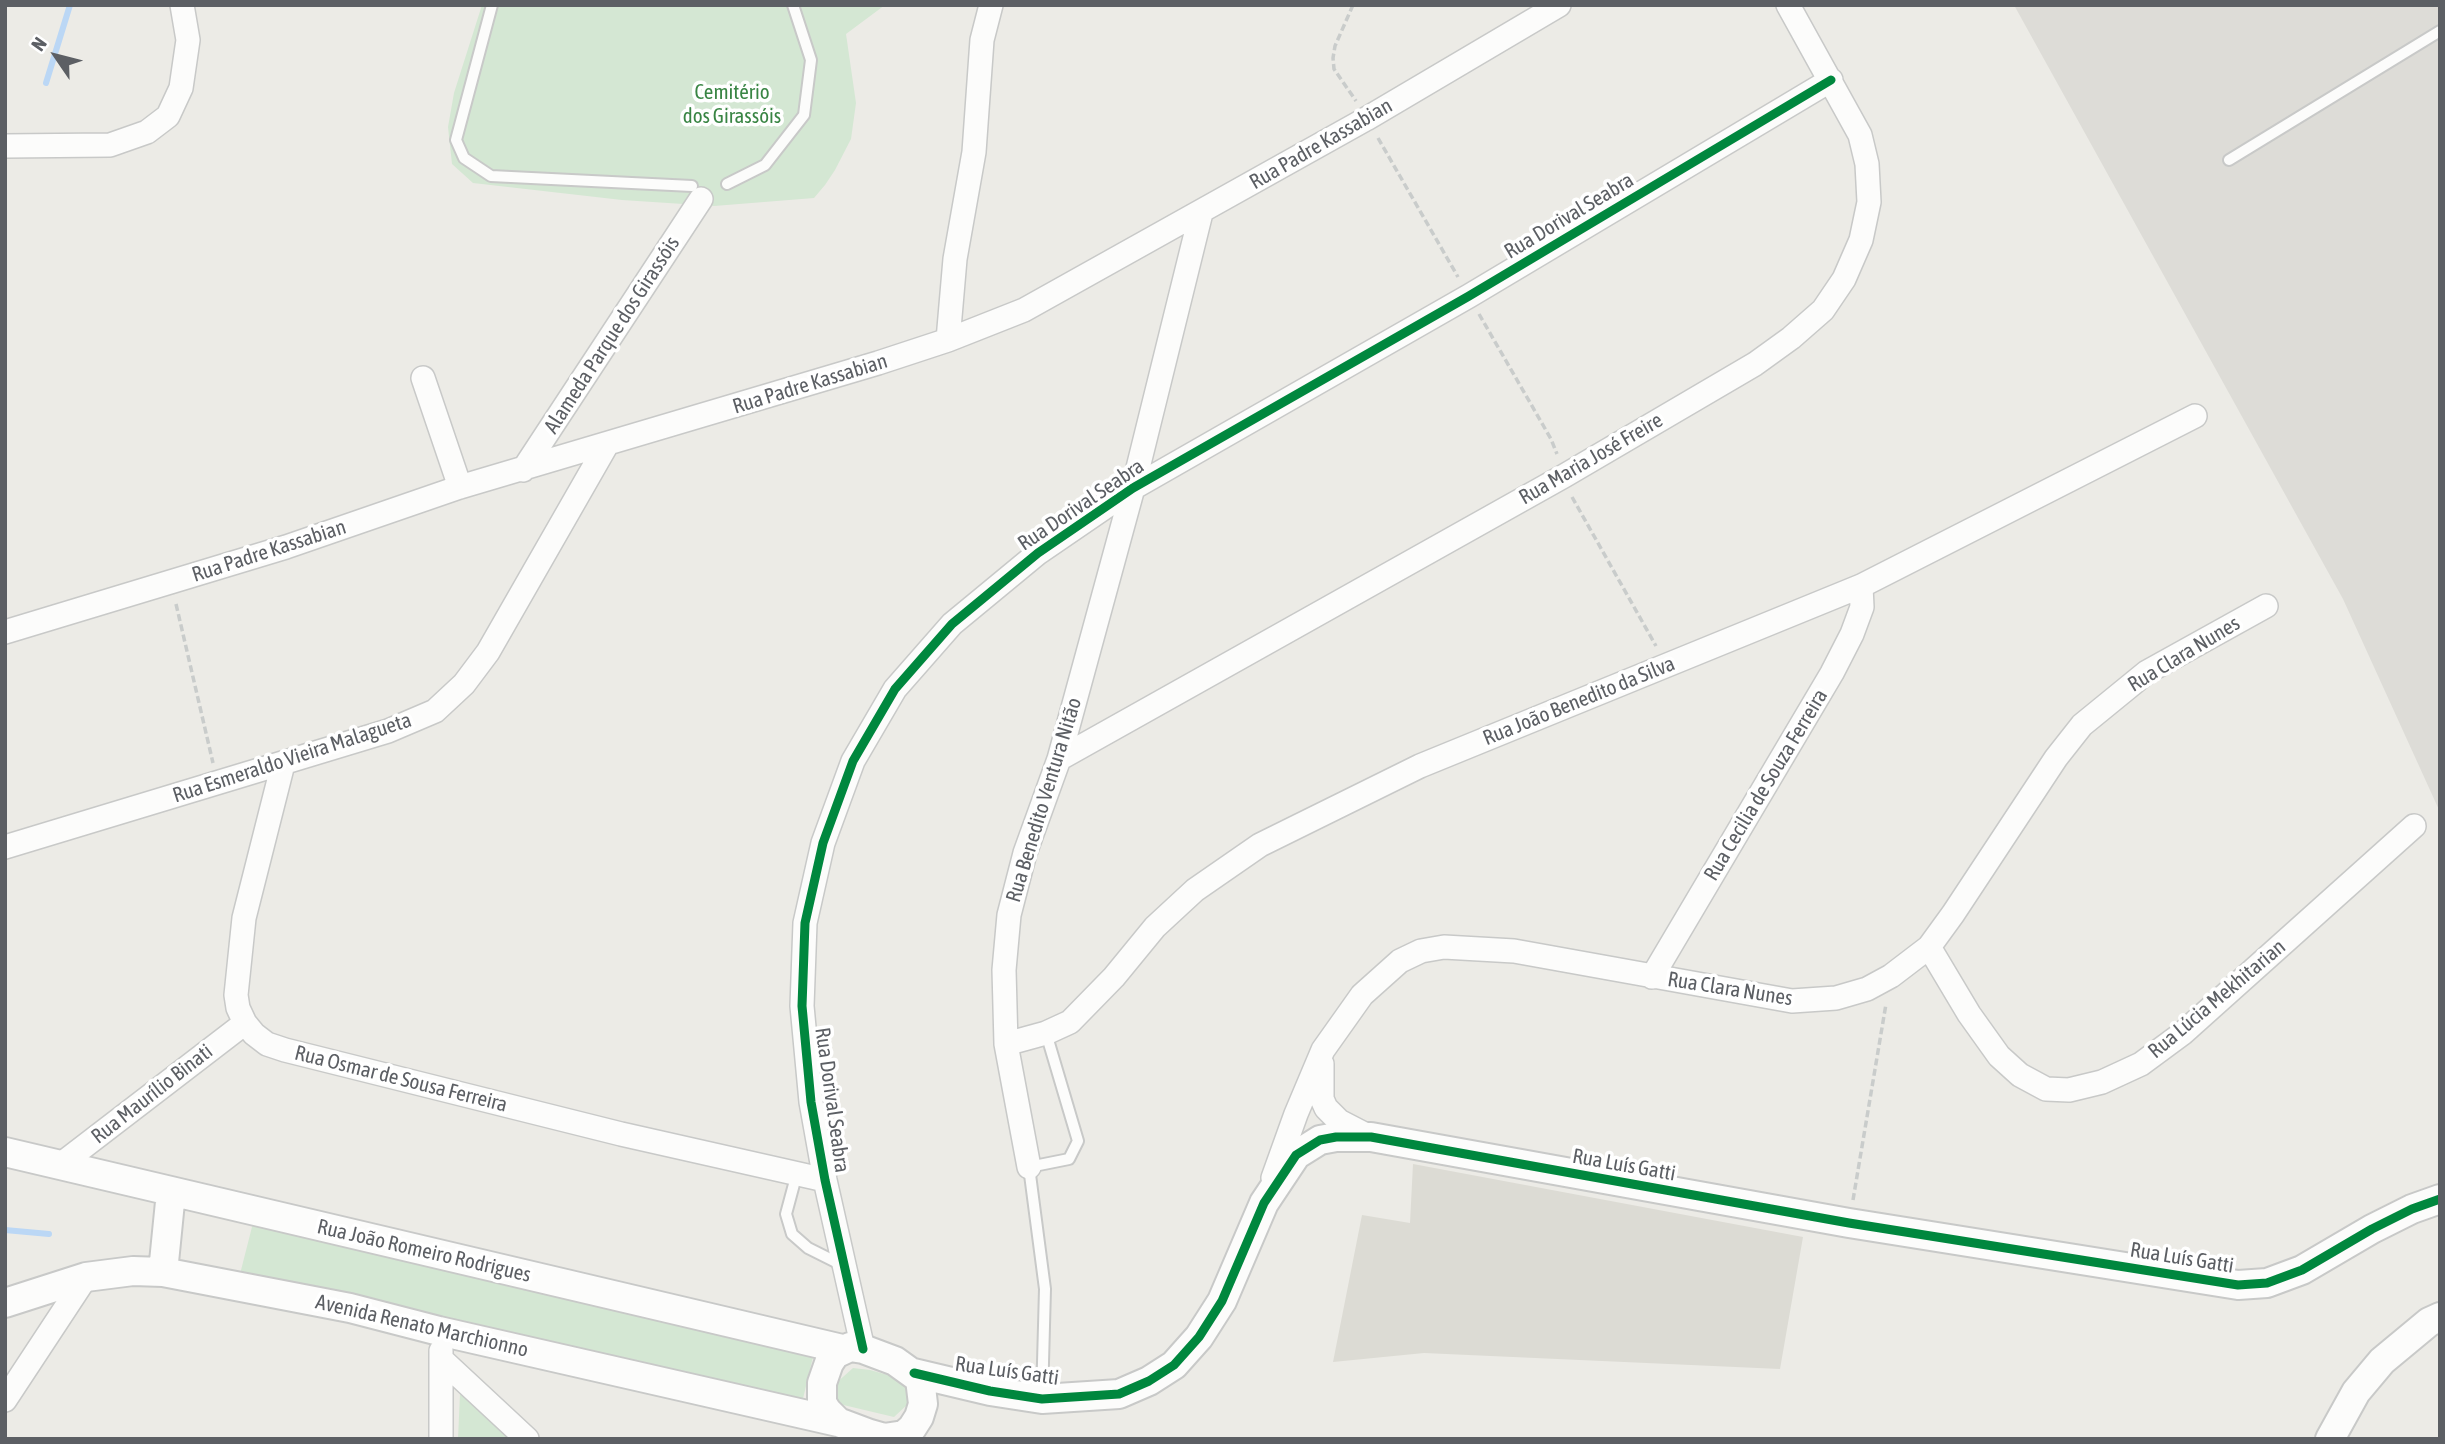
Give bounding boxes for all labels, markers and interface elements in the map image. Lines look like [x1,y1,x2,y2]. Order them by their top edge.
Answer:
north arrow [21,21,91,91]
text: N [27,33,51,55]
park label: Cemitério dos Girassóis [683,79,781,129]
street label: Rua Padre Kassabian [1245,93,1397,195]
street label: Rua Dorival Seabra [1500,168,1638,264]
street label: Alameda Parque dos Girassóis [539,232,685,438]
street label: Rua Padre Kassabian [730,348,890,420]
street label: Rua Maria José Freire [1515,408,1667,510]
street label: Rua Dorival Seabra [1013,454,1149,556]
street label: Rua Padre Kassabian [189,514,349,588]
street label: Rua Clara Nunes [2123,611,2245,697]
street label: Rua João Benedito da Silva [1479,651,1679,751]
street label: Rua Cecilia de Souza Ferreira [1699,685,1833,885]
street label: Rua Benedito Ventura Nitão [1001,695,1087,905]
street label: Rua Esmeraldo Vieira Malagueta [169,707,415,809]
street label: Rua Lúcia Mekhitarian [2143,934,2291,1064]
street label: Rua Clara Nunes [1666,967,1794,1011]
street label: Rua Dorival Seabra [809,1026,855,1174]
street label: Rua Maurílio Binati [86,1039,218,1149]
street label: Rua Osmar de Sousa Ferreira [292,1040,510,1118]
street label: Rua Luís Gatti [1570,1144,1678,1186]
street label: Rua João Romeiro Rodrigues [315,1214,533,1288]
street label: Rua Luís Gatti [2128,1237,2236,1279]
street label: Avenida Renato Marchionno [313,1289,531,1363]
street label: Rua Luís Gatti [954,1351,1060,1391]

